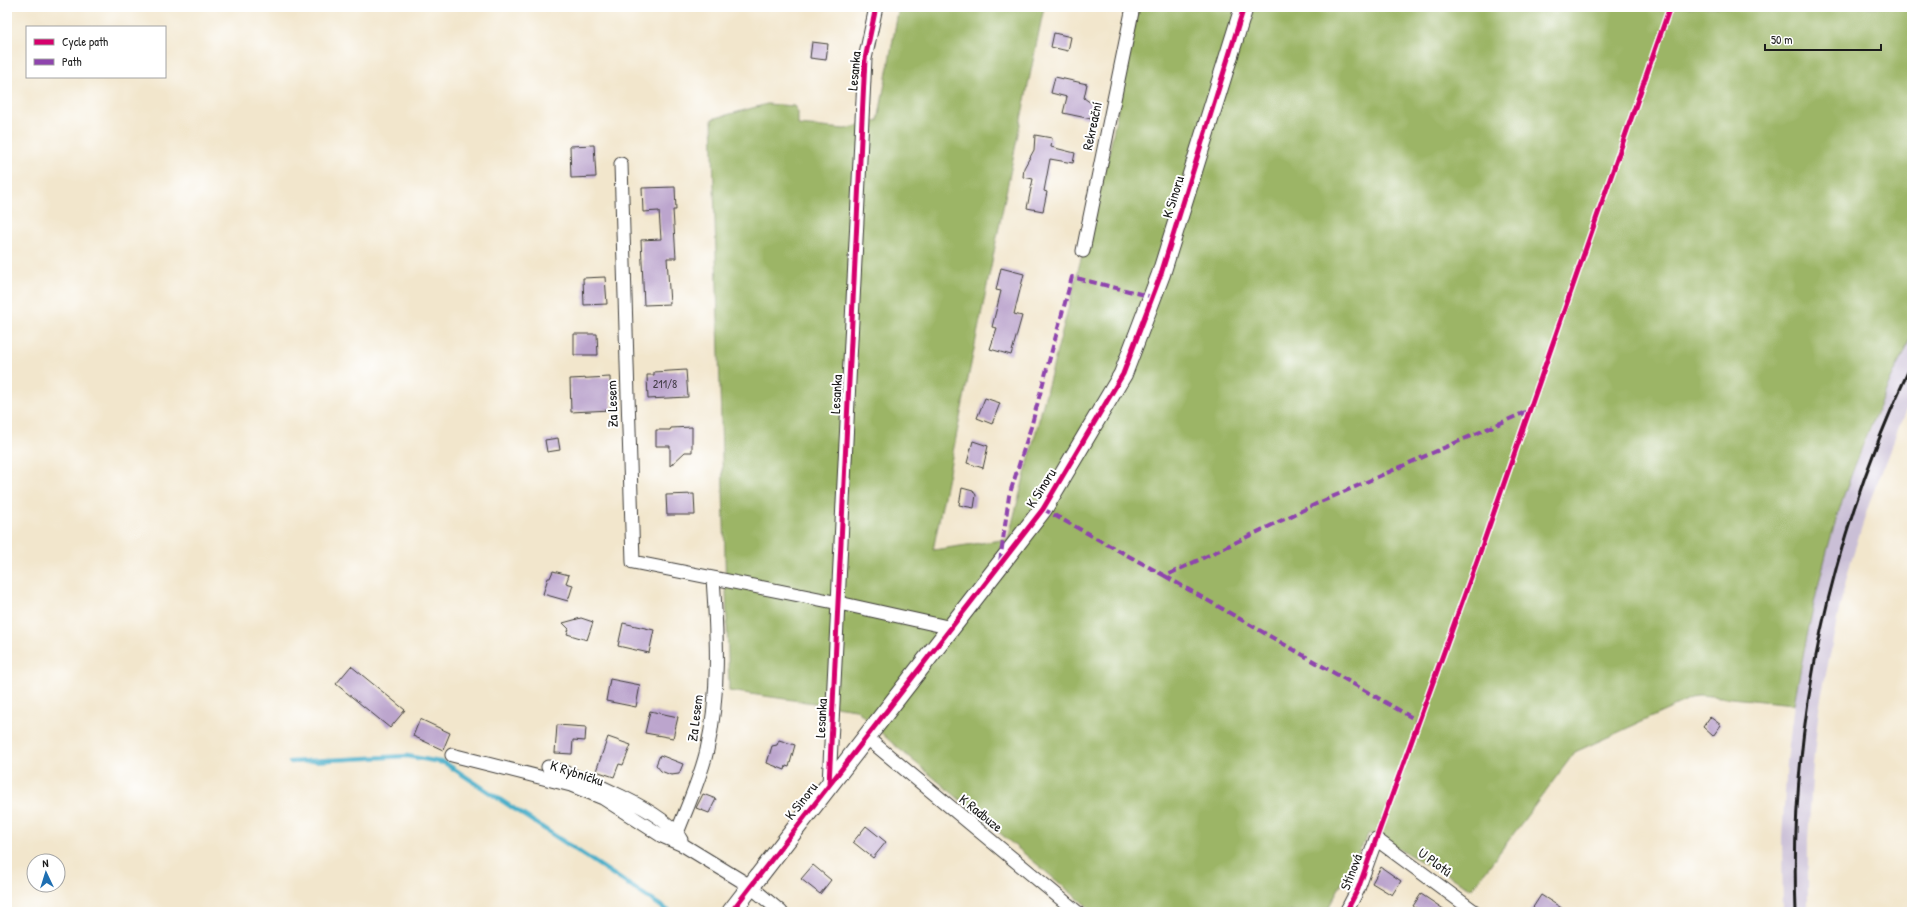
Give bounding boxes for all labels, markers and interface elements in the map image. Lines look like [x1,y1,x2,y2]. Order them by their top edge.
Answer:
legend [26,26,166,78]
scale bar [1765,26,1881,52]
text: 50 m [1771,31,1792,48]
text: Cycle path [62,33,108,50]
street label: Lesanka [842,50,865,91]
text: Path [62,53,82,70]
street label: Rekreační [1077,100,1106,152]
street label: K Sinoru [1157,173,1188,220]
street label: Lesanka [825,373,846,414]
house number: 211/8 [653,375,677,392]
street label: Za Lesem [601,380,622,428]
street label: K Sinoru [1021,464,1060,511]
street label: Za Lesem [682,693,707,742]
street label: Lesanka [810,697,831,738]
street label: K Rybníčku [548,755,607,791]
street label: K Sinoru [780,778,822,824]
street label: K Radbuze [956,789,1007,836]
street label: U Plotů [1415,843,1456,881]
street label: Stínová [1335,850,1366,893]
north arrow [26,853,66,893]
text: N [42,856,49,870]

